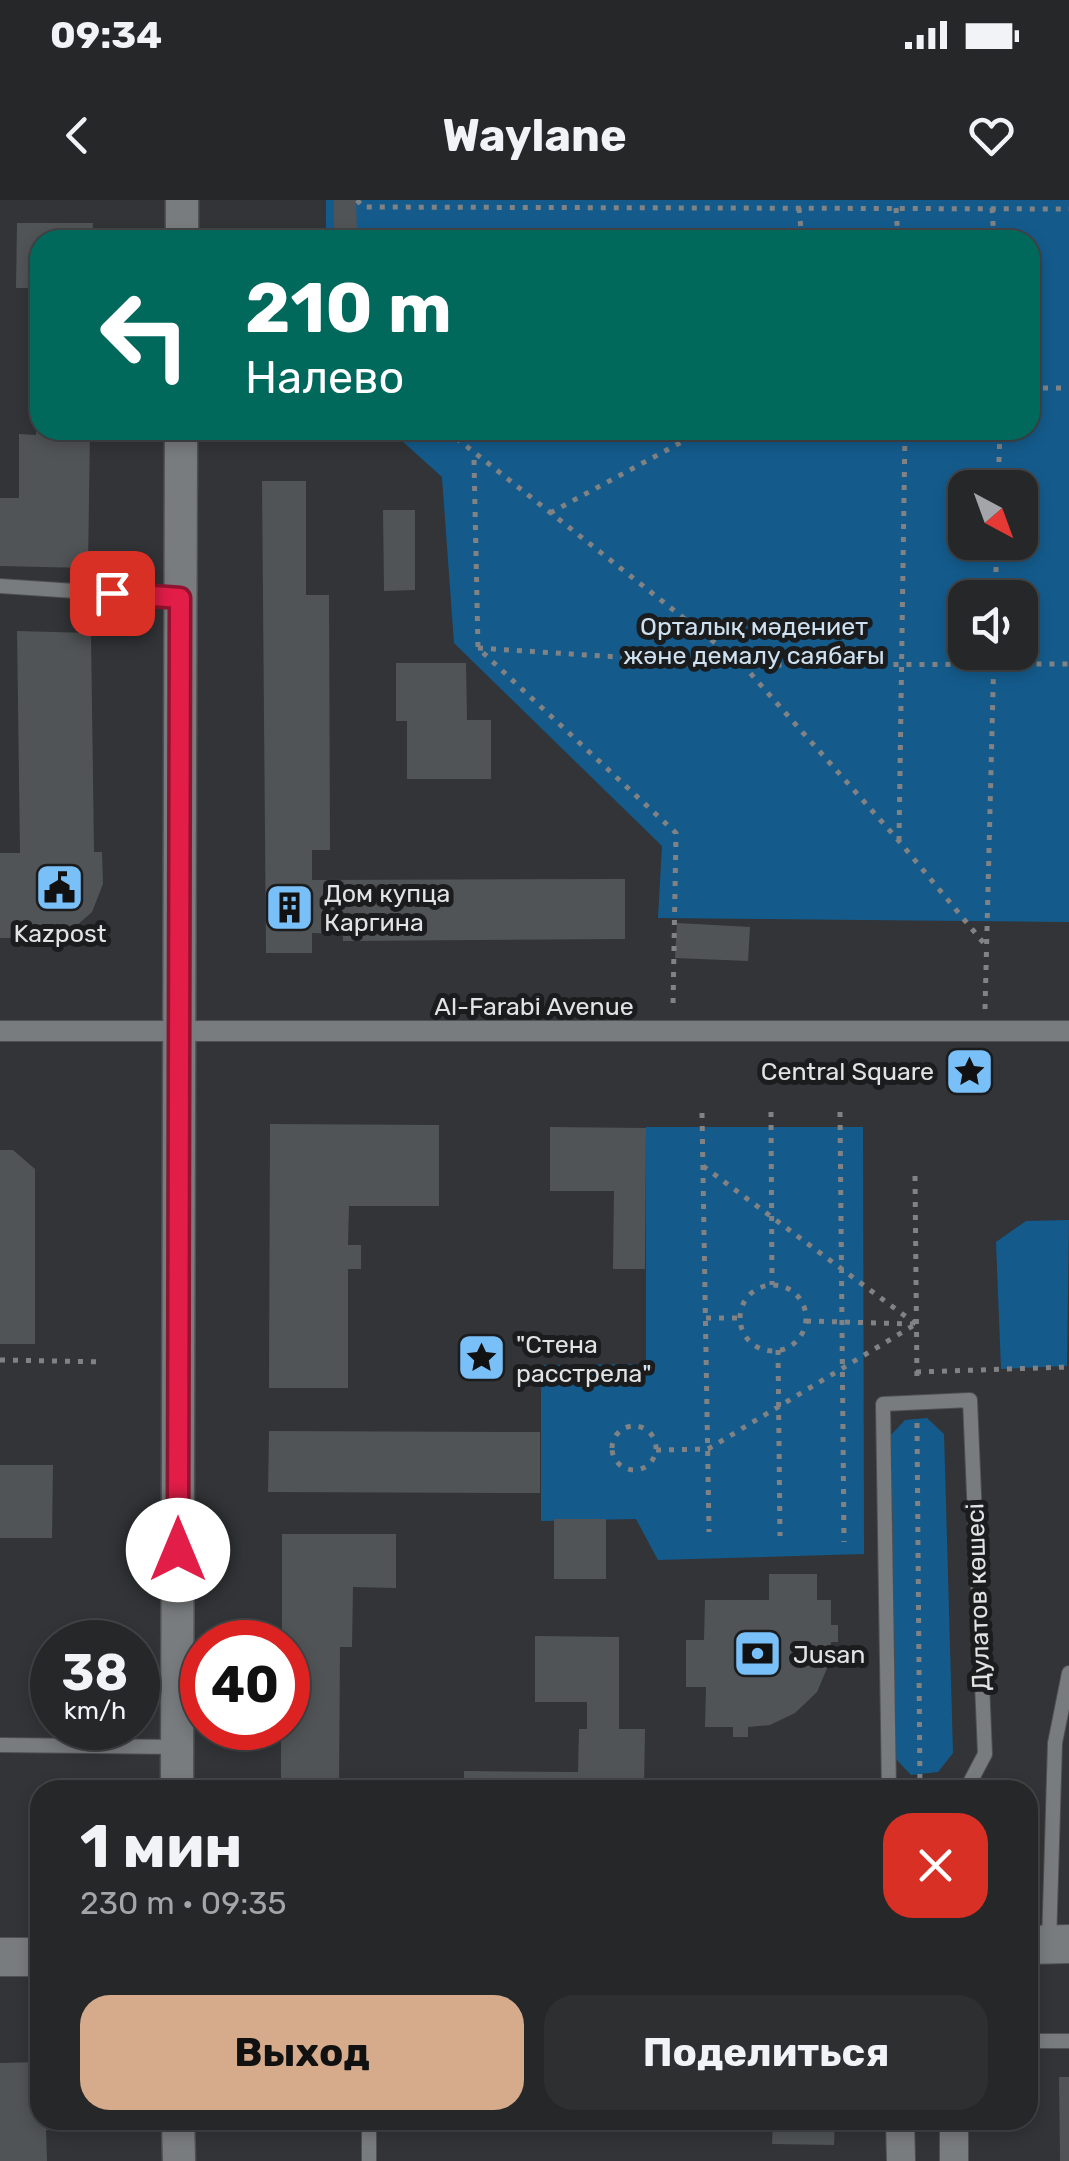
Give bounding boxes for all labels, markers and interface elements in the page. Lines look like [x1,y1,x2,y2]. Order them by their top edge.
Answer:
text: 09:34 [50,12,162,58]
icon: back [50,108,105,163]
icon: heart [964,108,1019,163]
text: Waylane [442,109,627,162]
text: 210 m [245,267,452,350]
icon: left [80,270,210,400]
text: Налево [245,351,404,404]
north arrow [948,470,1038,560]
map controls [948,470,1038,670]
pin [70,551,155,636]
icon: arrive [85,566,140,621]
button: sound [948,580,1038,670]
park label: Орталық мәдениет және демалу саябағы [623,612,885,670]
public building icon: Kazpost [34,861,86,913]
place label: Дом купца Каргина [324,879,450,937]
building icon: Дом купца Каргина [263,881,315,933]
place label: Kazpost [13,919,107,948]
street label: Al-Farabi Avenue [434,992,634,1021]
place icon: Central Square [943,1045,995,1097]
place label: Central Square [761,1057,934,1086]
place label: "Стена расстрела" [516,1330,652,1388]
place icon: "Стена расстрела" [455,1332,507,1384]
position arrow [126,1498,230,1602]
street label: Дулатов көшесі [960,1503,996,1691]
speed limit sign: 40 [180,1620,310,1750]
bank icon: Jusan [732,1628,784,1680]
place label: Jusan [793,1640,866,1669]
text: 38 [62,1643,128,1703]
text: km/h [64,1696,126,1725]
text: 1 мин [80,1811,243,1882]
button: close [883,1813,988,1918]
text: 230 m · 09:35 [80,1884,287,1922]
button: Выход [80,1995,524,2110]
button: Поделиться [544,1995,988,2110]

